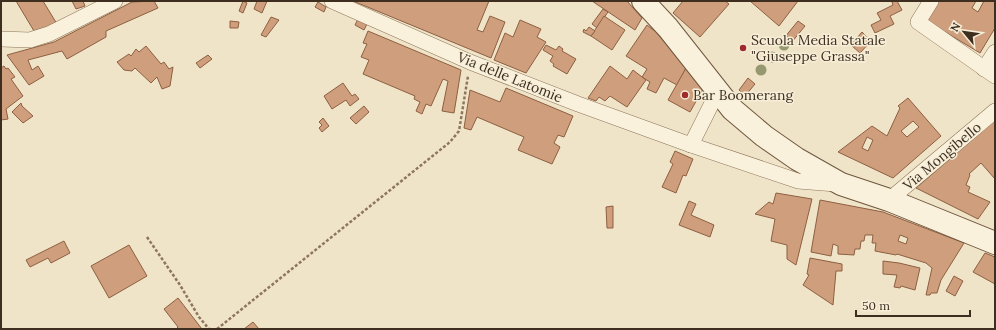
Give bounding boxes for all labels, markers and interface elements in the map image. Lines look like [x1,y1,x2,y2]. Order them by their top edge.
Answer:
north arrow [944,12,984,52]
text: N [947,20,964,34]
place label: Scuola Media Statale "Giuseppe Grassa" [751,31,886,65]
marker: Scuola Media Statale "Giuseppe Grassa" [738,43,748,53]
street label: Via delle Latomie [454,47,566,106]
place label: Bar Boomerang [693,86,794,104]
marker: Bar Boomerang [680,90,690,100]
street label: Via Mongibello [898,118,985,195]
scale bar [856,292,970,318]
text: 50 m [862,298,890,313]

